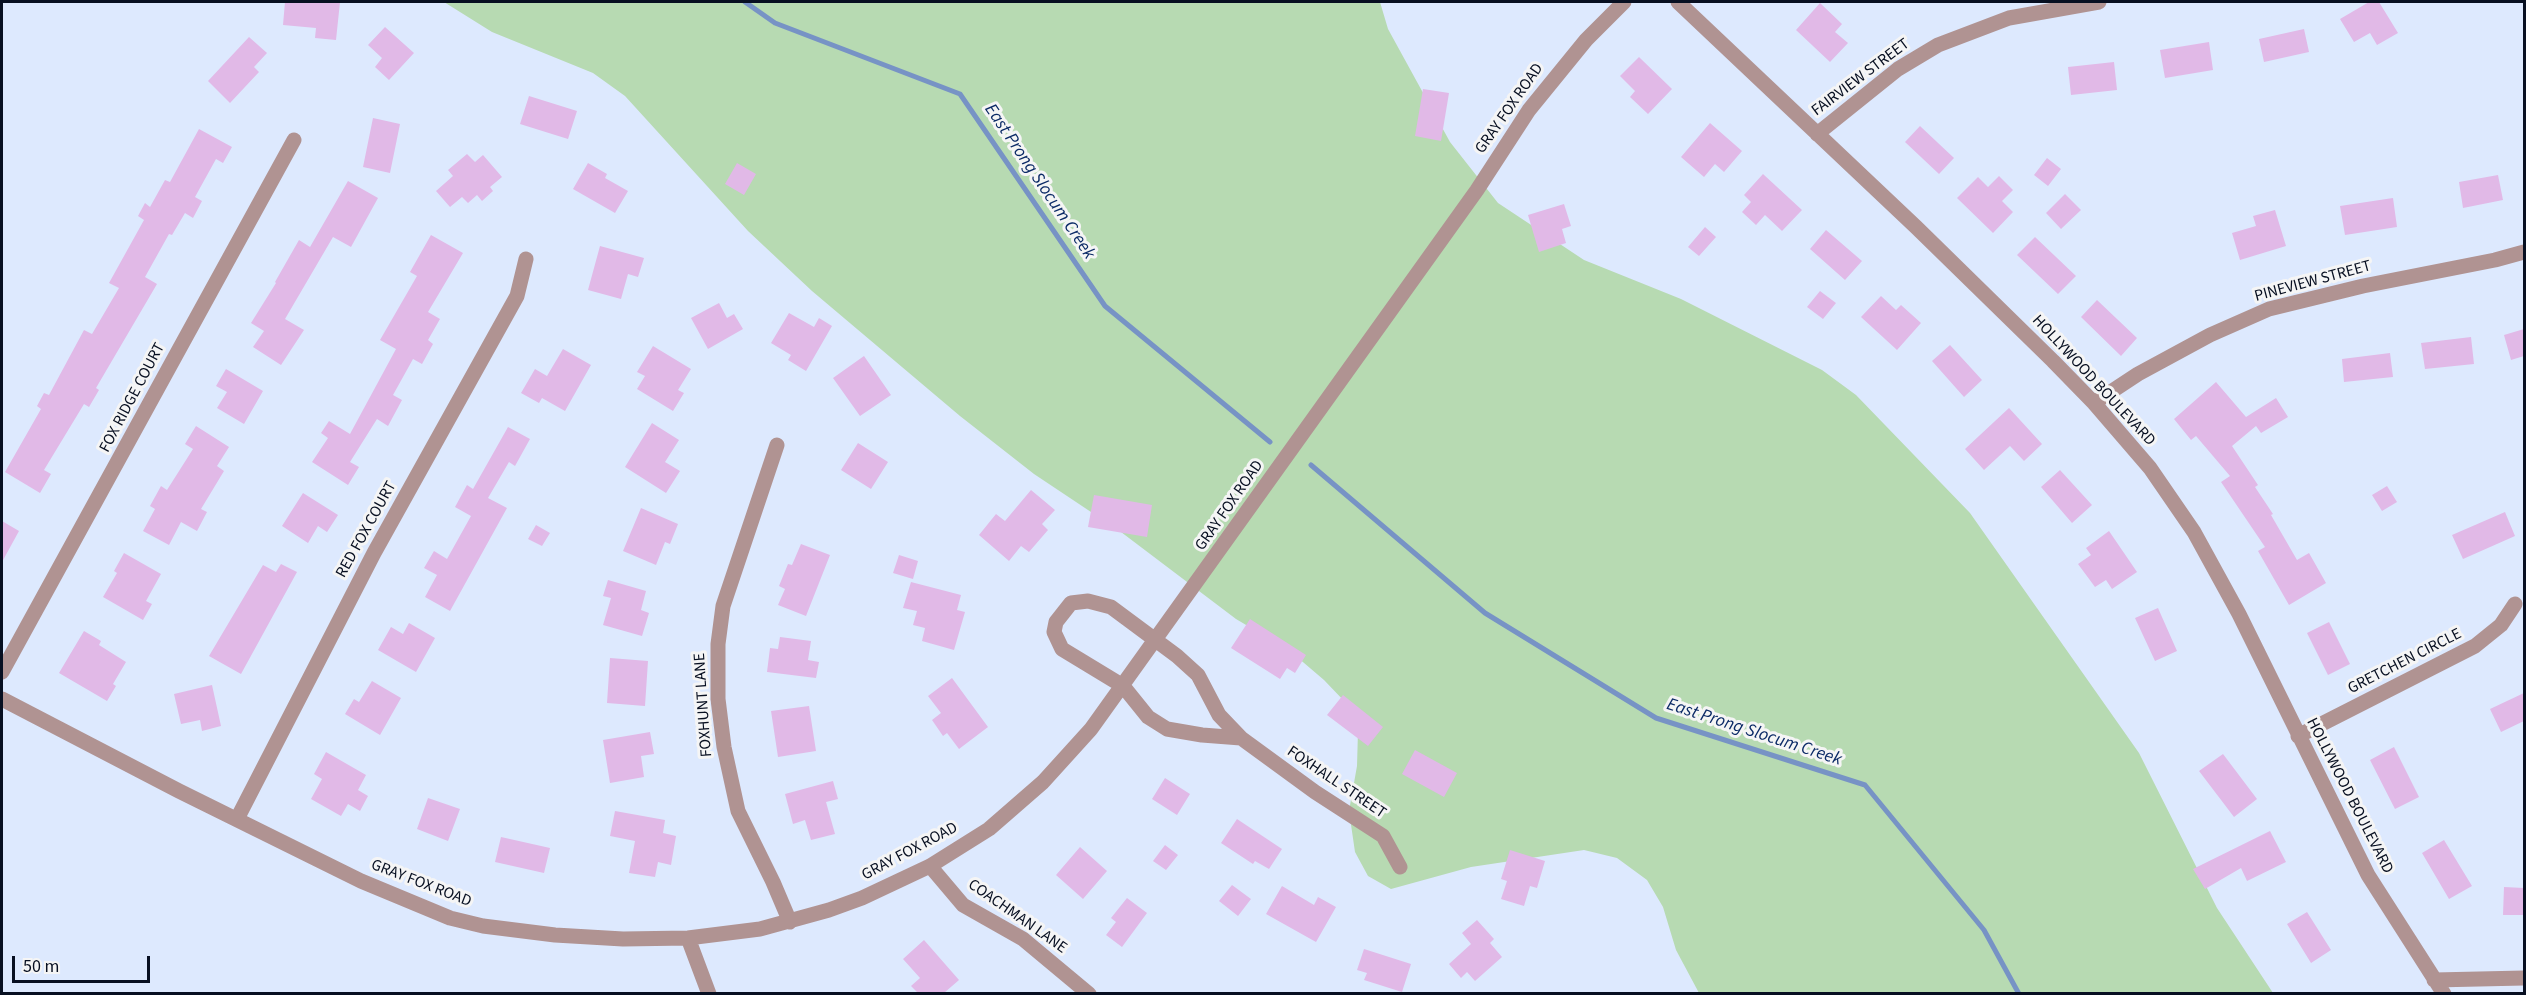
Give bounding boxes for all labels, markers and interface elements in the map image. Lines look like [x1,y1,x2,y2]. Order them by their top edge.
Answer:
street label: FAIRVIEW STREET [1808,35,1914,121]
street label: GRAY FOX ROAD [1472,60,1548,158]
water label: East Prong Slocum Creek [979,100,1099,264]
street label: PINEVIEW STREET [2253,257,2373,307]
street label: HOLLYWOOD BOULEVARD [2027,312,2159,450]
street label: FOX RIDGE COURT [96,340,170,456]
street label: GRAY FOX ROAD [1192,457,1268,555]
street label: RED FOX COURT [333,478,401,582]
street label: GRETCHEN CIRCLE [2345,625,2465,699]
street label: FOXHUNT LANE [691,652,717,758]
water label: East Prong Slocum Creek [1664,694,1844,772]
street label: HOLLYWOOD BOULEVARD [2301,715,2397,877]
street label: FOXHALL STREET [1283,743,1389,823]
street label: GRAY FOX ROAD [859,819,961,885]
street label: GRAY FOX ROAD [368,856,474,912]
street label: COACHMAN LANE [964,876,1070,958]
scale bar [15,944,153,982]
text: 50 m [23,954,59,979]

